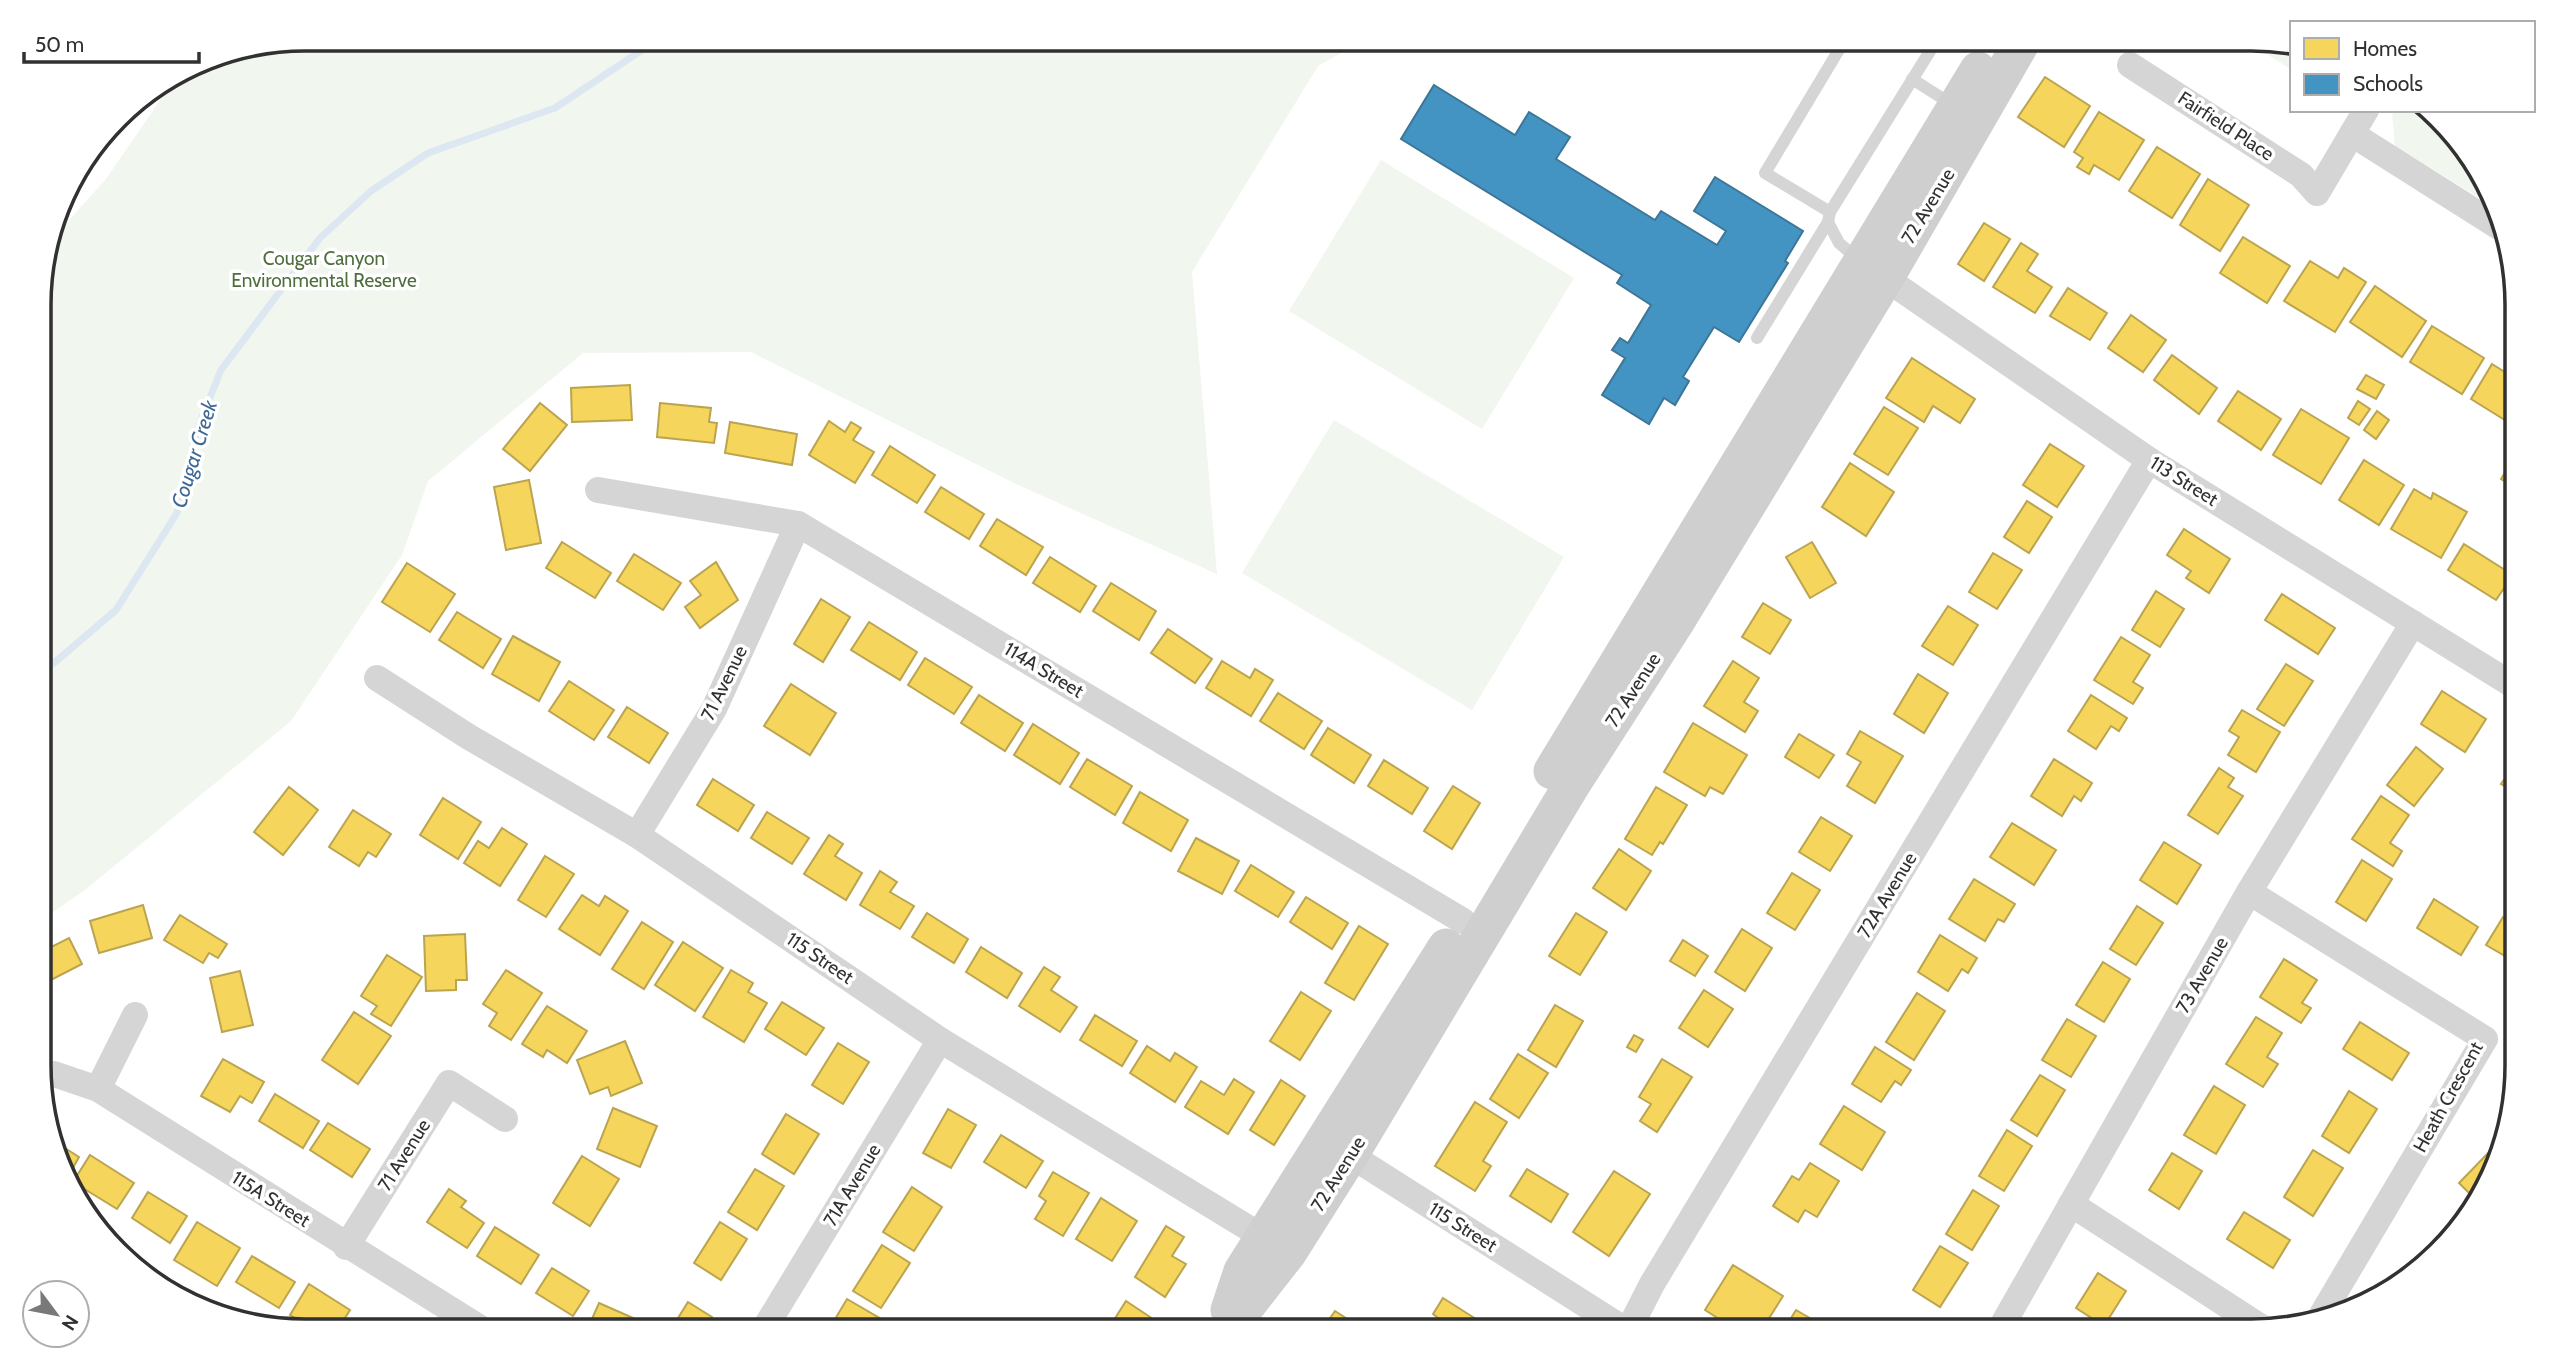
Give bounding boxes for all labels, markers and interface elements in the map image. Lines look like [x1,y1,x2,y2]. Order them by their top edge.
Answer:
scale bar [24,21,200,65]
legend [2290,21,2535,112]
text: 50 m [35,32,84,57]
text: Homes [2353,36,2417,61]
text: Schools [2353,71,2423,96]
street label: Fairfield Place [2174,86,2279,166]
street label: 72 Avenue [1896,164,1960,248]
park label: Cougar Canyon Environmental Reserve [231,247,417,292]
water label: Cougar Creek [166,396,222,511]
street label: 113 Street [2146,451,2223,511]
street label: 114A Street [1000,637,1088,703]
street label: 71 Avenue [696,642,752,724]
street label: 72 Avenue [1600,648,1666,732]
street label: 72A Avenue [1852,848,1922,942]
street label: 115 Street [782,927,858,989]
street label: 73 Avenue [2171,932,2233,1017]
street label: Heath Crescent [2408,1037,2488,1156]
street label: 71 Avenue [373,1115,435,1195]
street label: 72 Avenue [1306,1132,1370,1216]
street label: 71A Avenue [818,1139,886,1230]
street label: 115A Street [228,1166,315,1232]
street label: 115 Street [1425,1197,1502,1257]
north arrow [21,1279,91,1349]
text: N [57,1311,83,1335]

